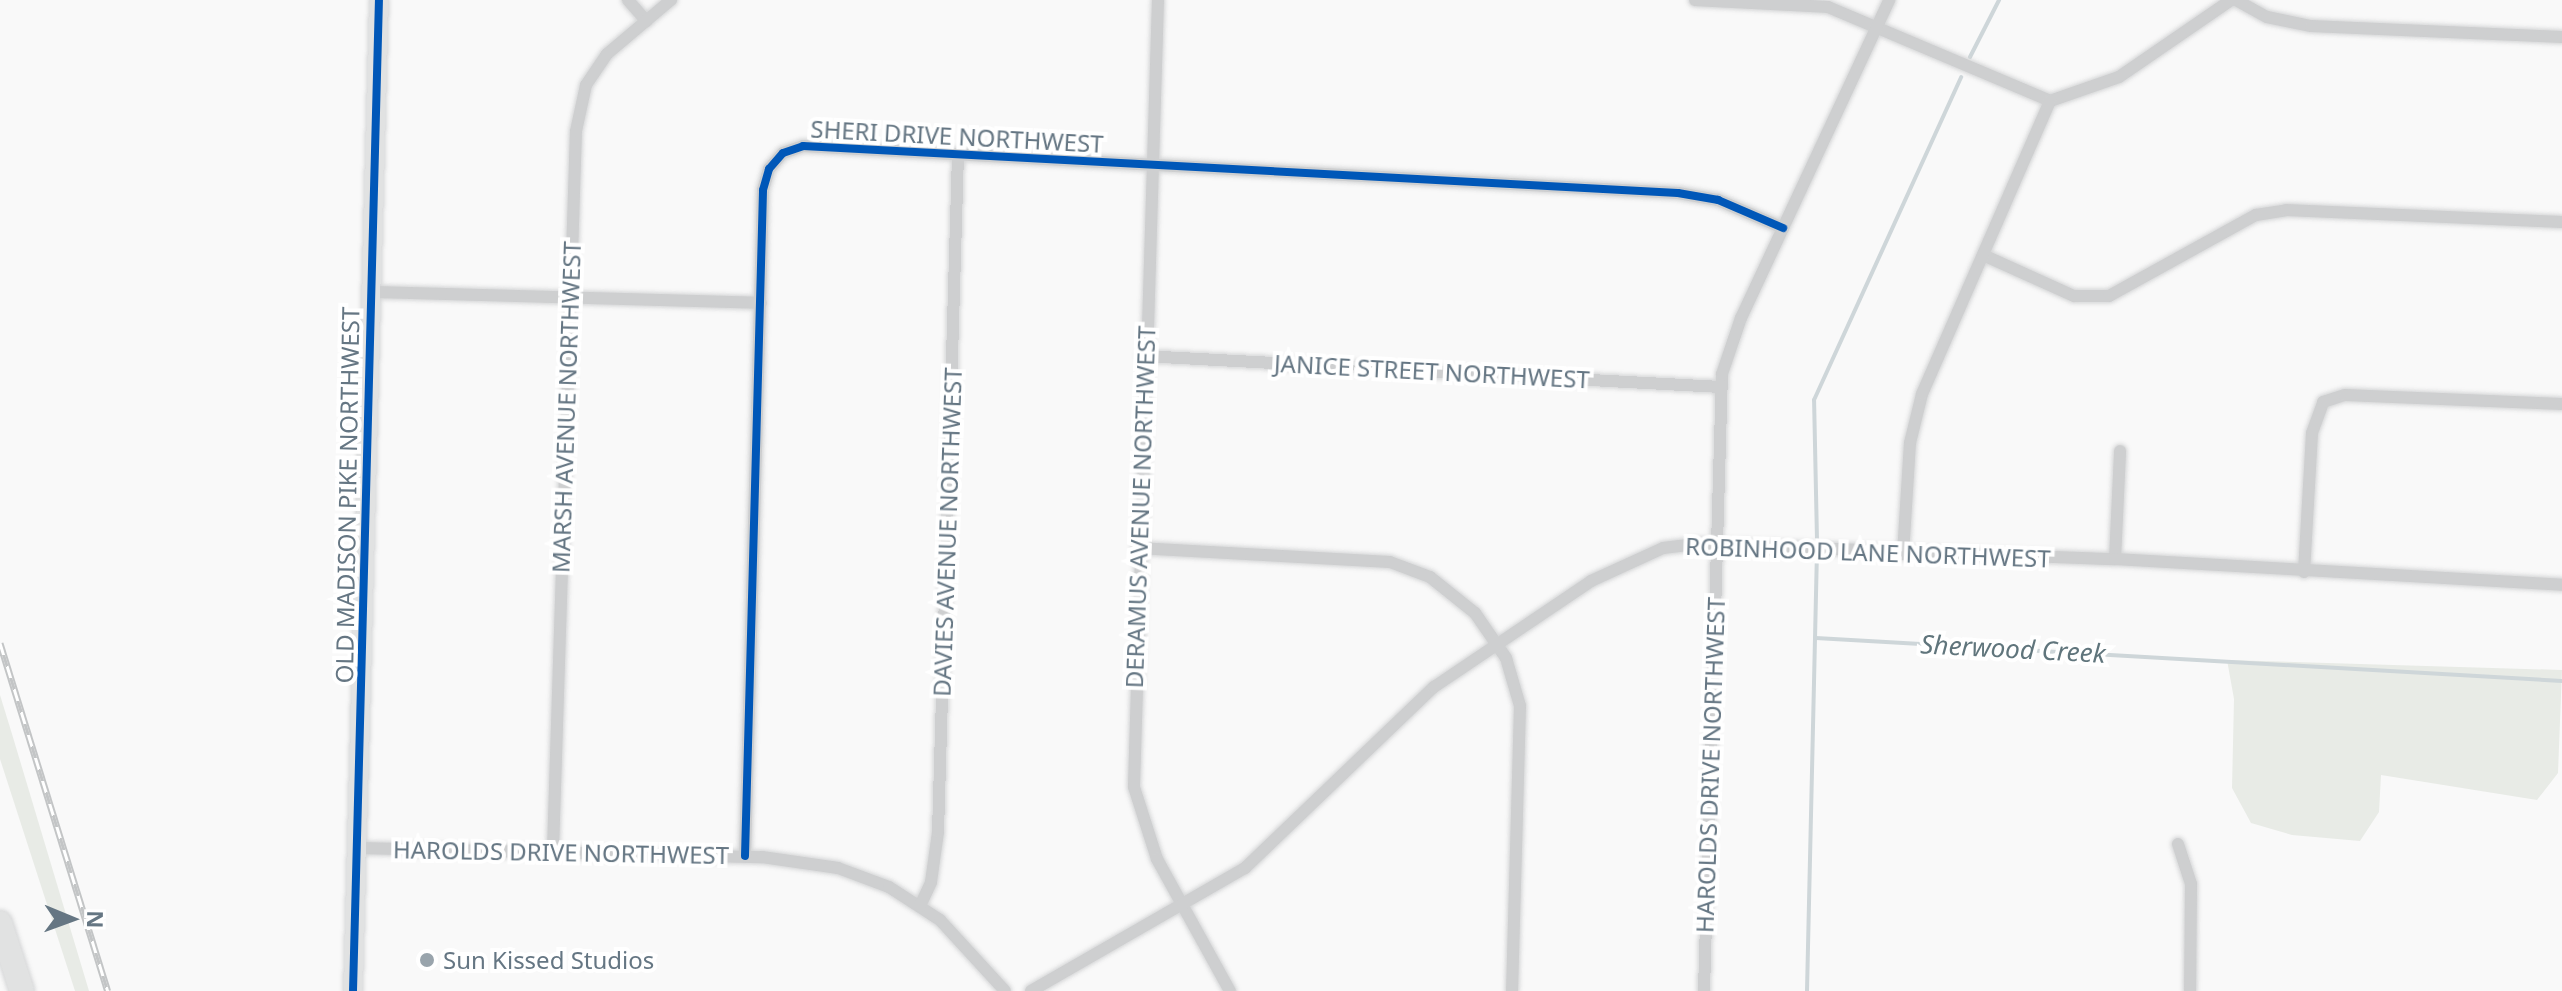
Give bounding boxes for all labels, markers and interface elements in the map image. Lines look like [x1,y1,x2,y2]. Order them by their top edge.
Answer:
street label: SHERI DRIVE NORTHWEST [810,114,1104,158]
street label: MARSH AVENUE NORTHWEST [546,241,586,573]
street label: OLD MADISON PIKE NORTHWEST [329,306,365,684]
street label: DERAMUS AVENUE NORTHWEST [1119,325,1161,689]
street label: JANICE STREET NORTHWEST [1273,348,1591,394]
street label: DAVIES AVENUE NORTHWEST [927,367,967,697]
street label: ROBINHOOD LANE NORTHWEST [1685,531,2051,573]
street label: HAROLDS DRIVE NORTHWEST [1690,597,1730,933]
water label: Sherwood Creek [1920,629,2106,669]
street label: HAROLDS DRIVE NORTHWEST [393,835,729,869]
north arrow [32,879,112,959]
text: N [81,910,111,929]
place label: Sun Kissed Studios [443,946,654,974]
marker: Sun Kissed Studios [418,951,436,969]

